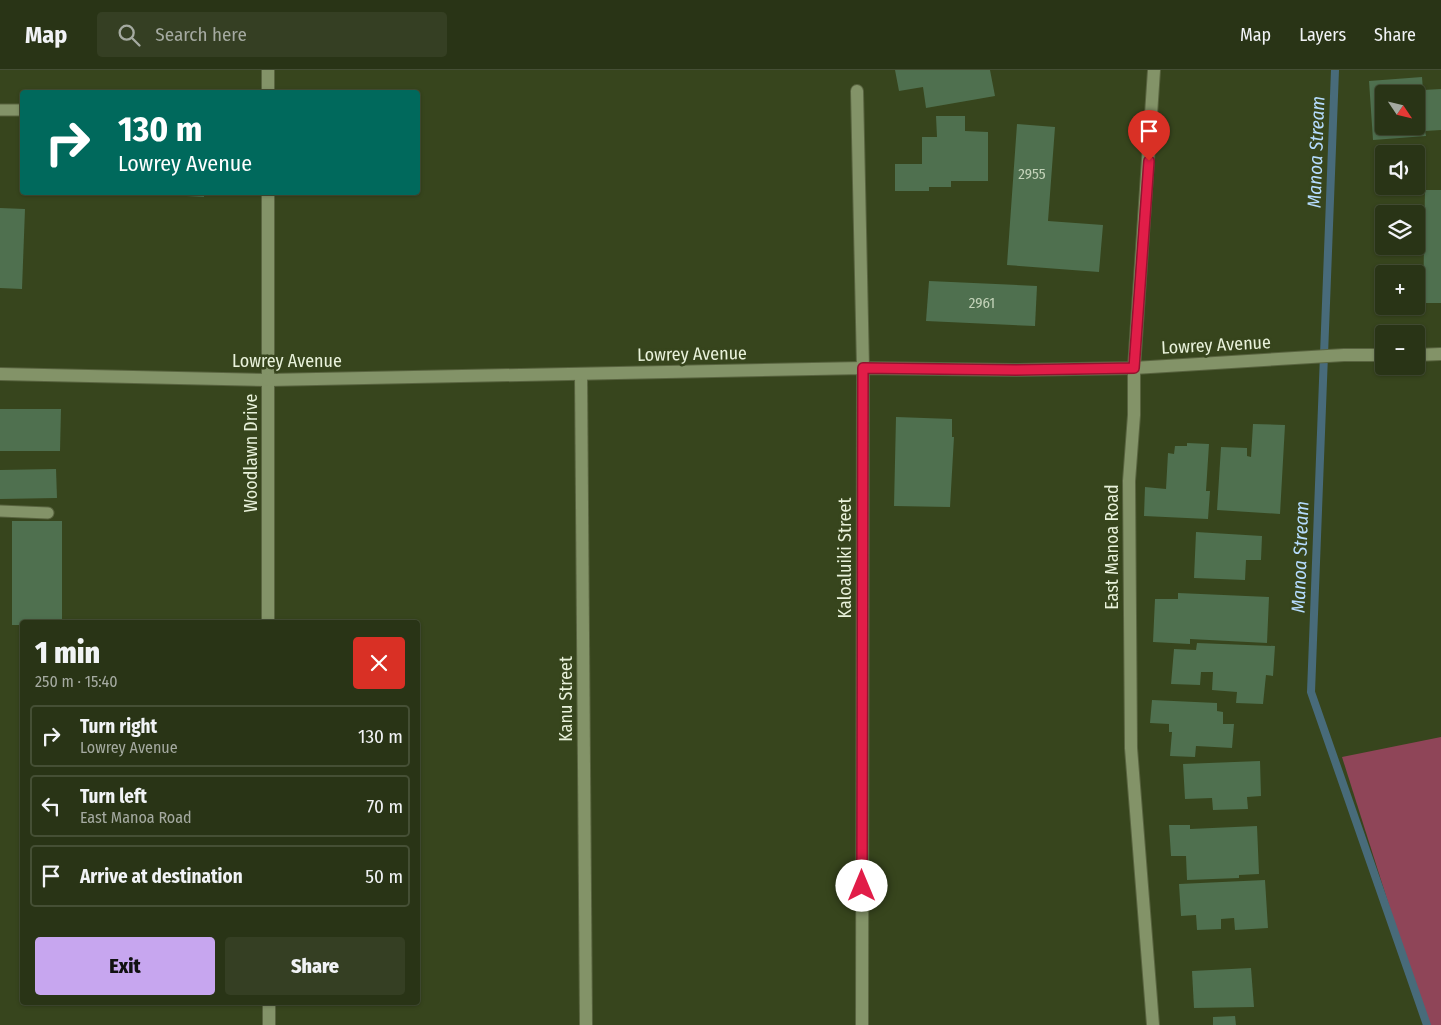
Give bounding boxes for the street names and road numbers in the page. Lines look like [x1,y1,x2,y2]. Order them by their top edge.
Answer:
street label: Lowrey Avenue [1161,331,1271,359]
street label: Lowrey Avenue [637,342,747,366]
street label: Lowrey Avenue [232,350,342,372]
street label: Woodlawn Drive [240,393,262,512]
street label: East Manoa Road [1101,484,1123,610]
street label: Kaloaluiki Street [834,498,856,618]
street label: Kanu Street [555,656,577,742]

